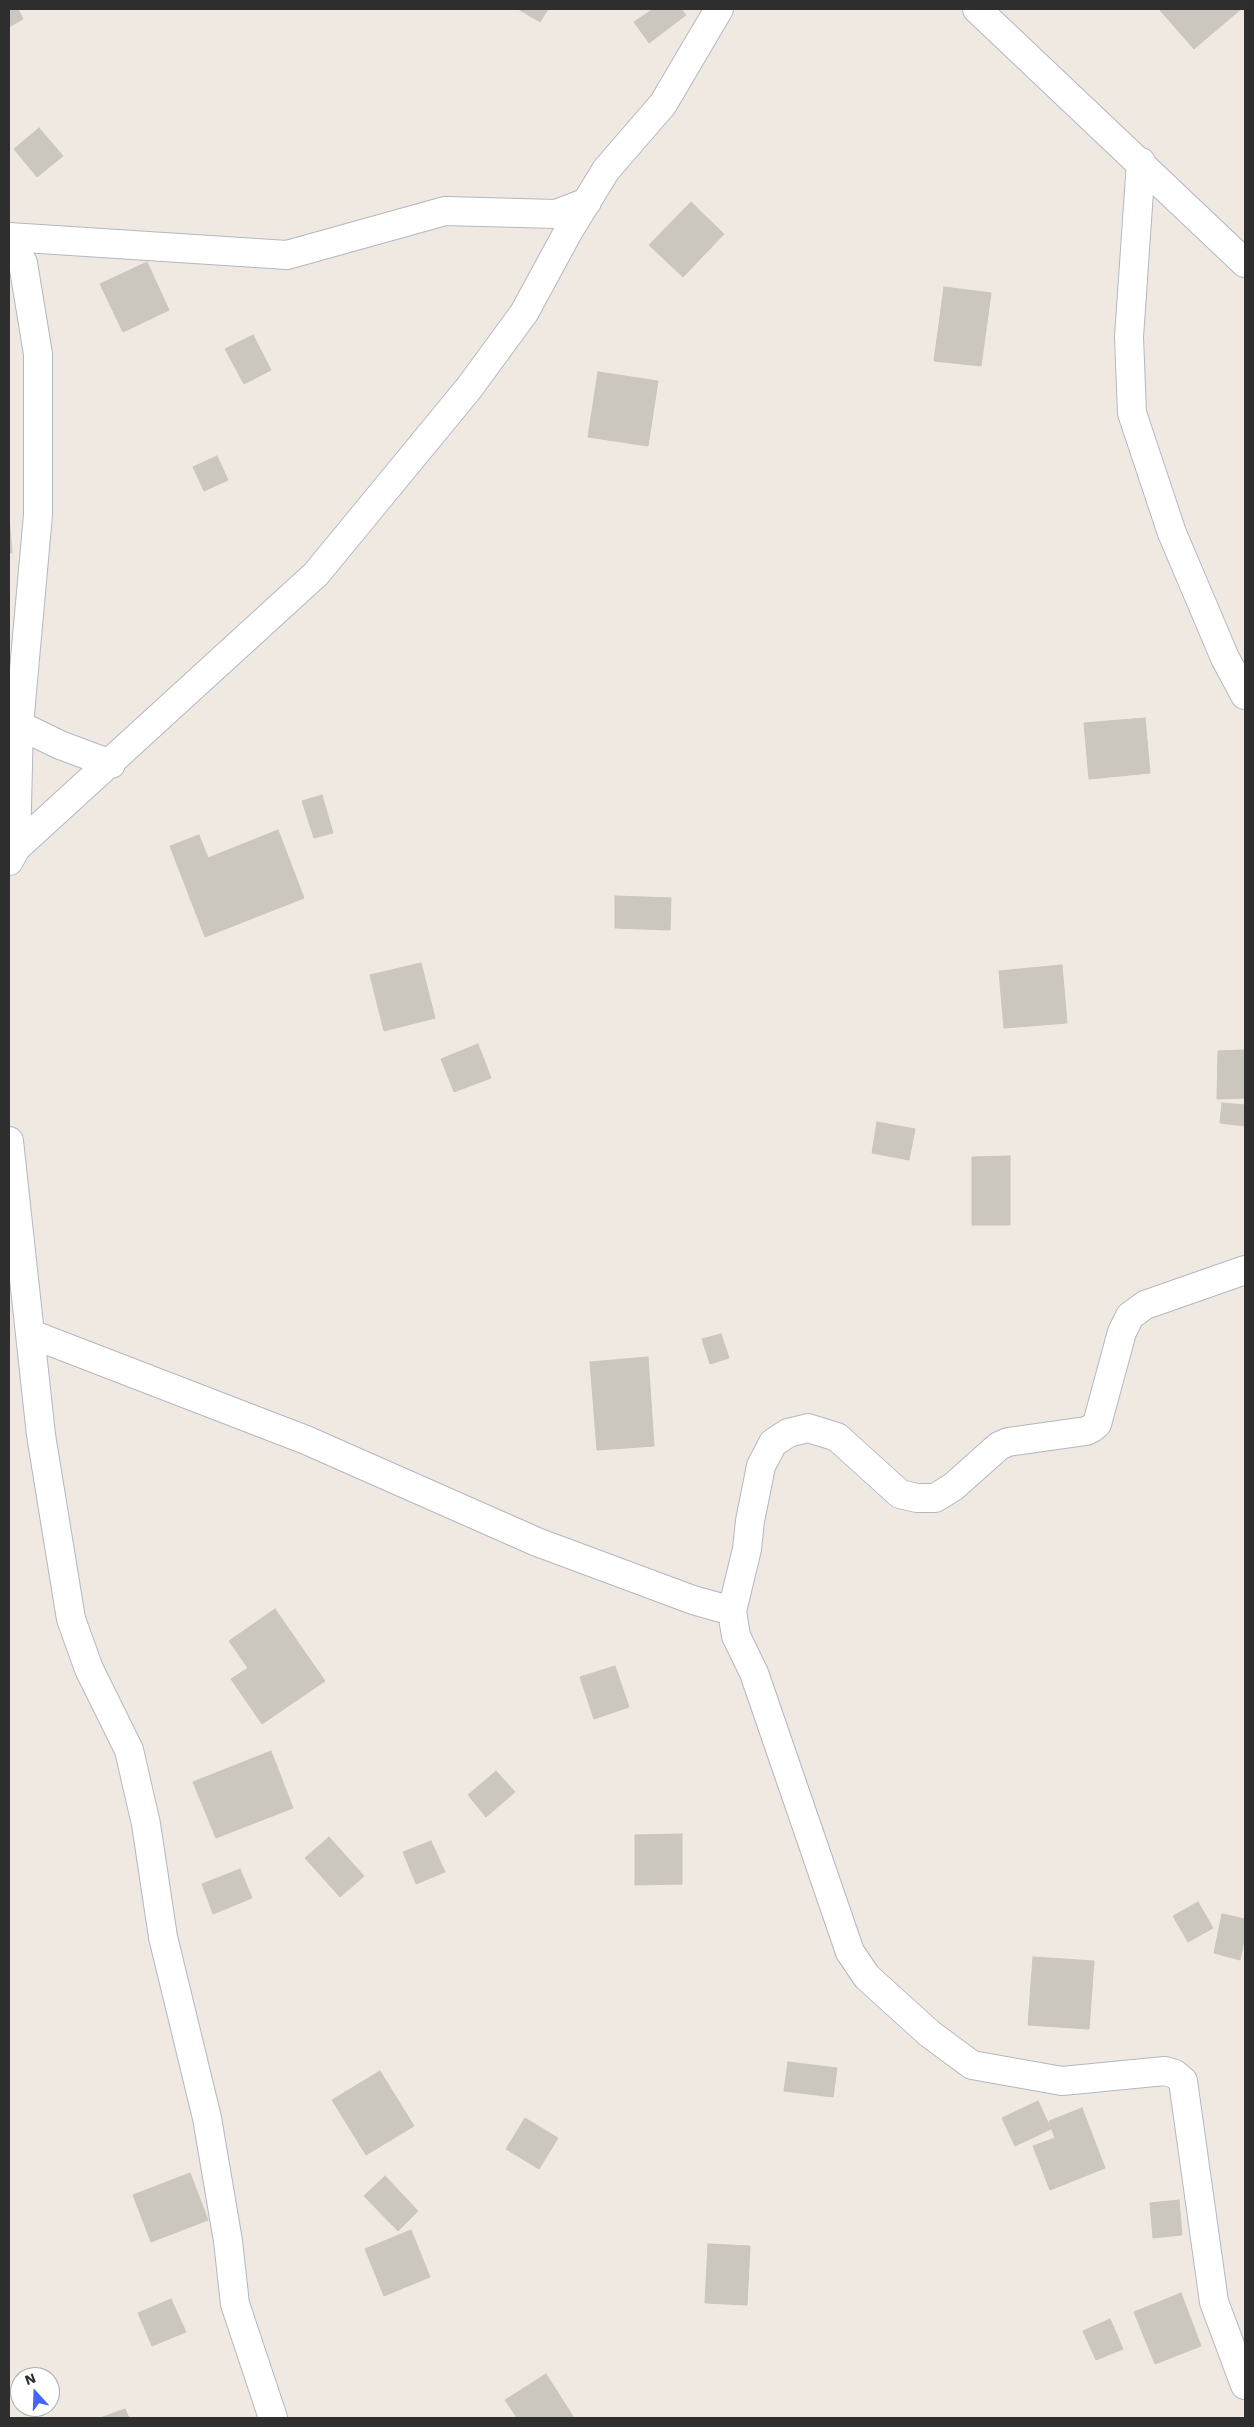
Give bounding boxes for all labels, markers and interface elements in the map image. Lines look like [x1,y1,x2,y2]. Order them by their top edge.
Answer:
north arrow [10,2367,60,2417]
text: N [23,2370,38,2388]

